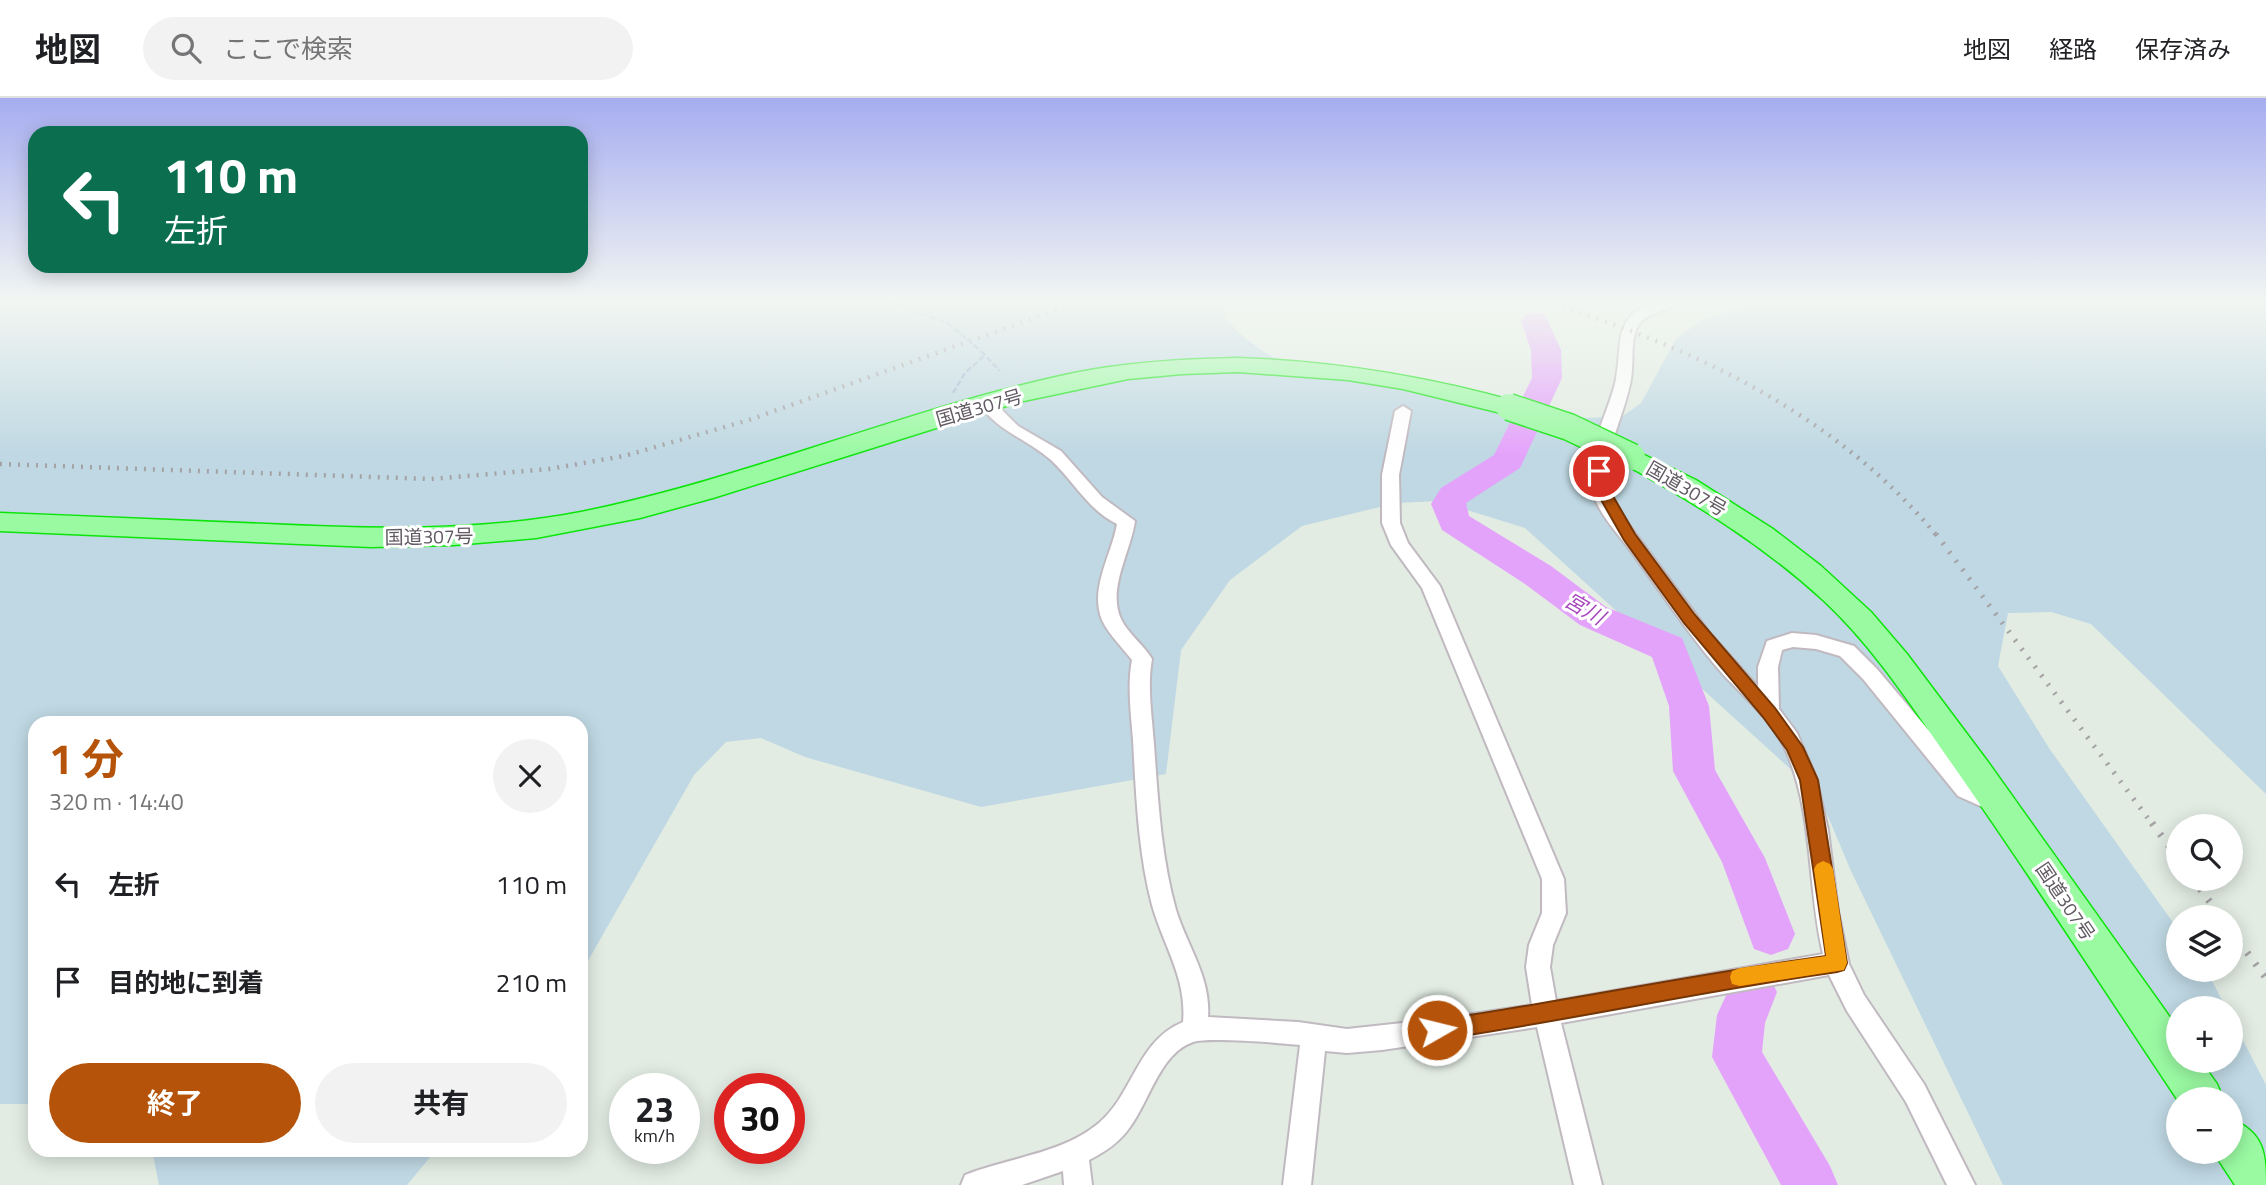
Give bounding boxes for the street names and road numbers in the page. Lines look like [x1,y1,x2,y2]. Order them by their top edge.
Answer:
street label: 国道307号 [932,381,1026,433]
street label: 国道307号 [1641,453,1733,523]
street label: 国道307号 [384,521,474,551]
street label: 国道307号 [2029,856,2103,946]

